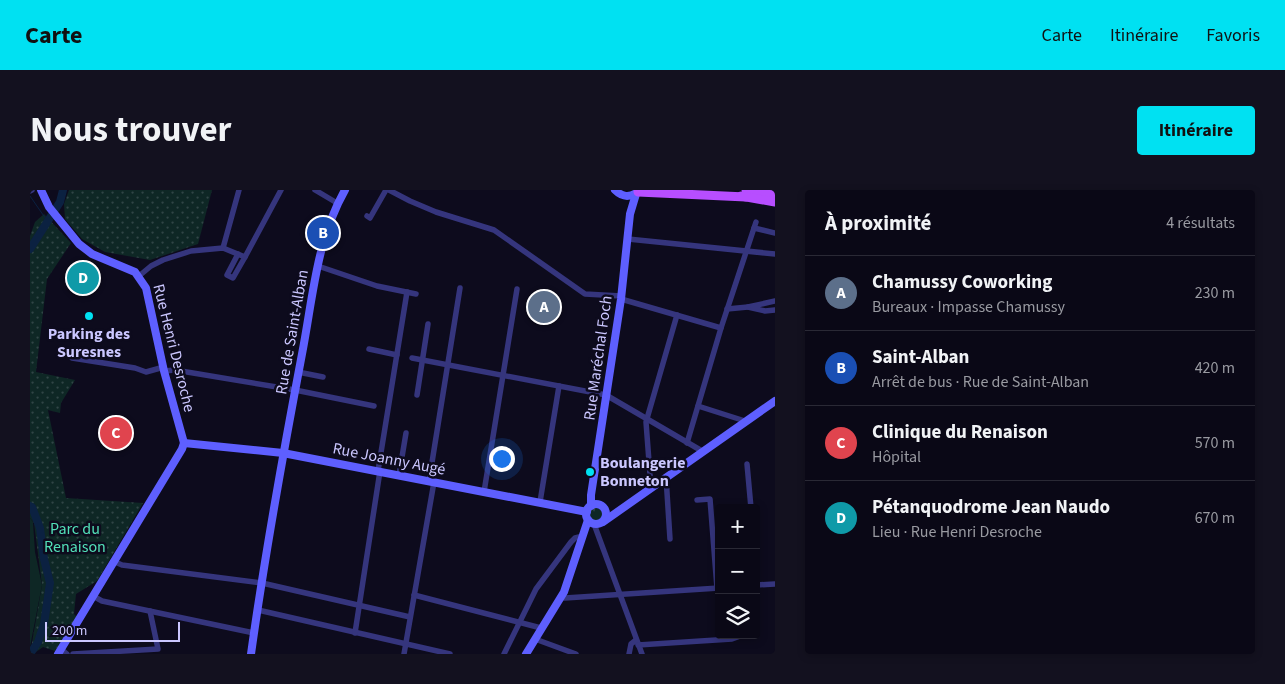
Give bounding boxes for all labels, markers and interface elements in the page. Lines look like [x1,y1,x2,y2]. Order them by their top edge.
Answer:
text: Carte [25,18,82,53]
text: Carte [1042,23,1082,48]
text: Itinéraire [1110,23,1178,48]
text: Favoris [1206,23,1260,48]
text: Nous trouver [30,105,231,155]
button: Itinéraire [1137,106,1255,155]
text: À proximité [825,208,931,238]
text: 4 résultats [1166,212,1235,234]
pin: B [307,214,339,252]
pin: D [67,259,99,297]
street label: Rue de Saint-Alban [270,268,314,396]
text: Chamussy Coworking [872,269,1052,296]
street label: Rue Henri Desroche [147,282,201,414]
text: A [836,282,846,304]
text: 230 m [1195,282,1235,304]
pin: A [528,288,560,326]
street label: Rue Maréchal Foch [578,294,618,422]
text: Bureaux · Impasse Chamussy [872,296,1065,318]
marker: Parking des Suresnes [83,310,95,322]
place label: Parking des Suresnes [48,323,130,363]
text: Saint-Alban [872,344,969,371]
text: B [836,357,846,379]
text: 420 m [1195,357,1235,379]
text: Arrêt de bus · Rue de Saint-Alban [872,371,1089,393]
pin: C [100,414,132,452]
text: Clinique du Renaison [872,419,1048,446]
text: C [836,432,846,454]
text: 570 m [1195,432,1235,454]
street label: Rue Joanny Augé [331,437,447,481]
your location [489,446,515,472]
text: Hôpital [872,446,921,468]
place label: Boulangerie Bonneton [600,452,685,492]
marker: Boulangerie Bonneton [584,466,596,478]
text: Pétanquodrome Jean Naudo [872,494,1110,521]
map controls [715,504,760,639]
button: + [715,504,760,549]
text: D [836,507,846,529]
text: 670 m [1195,507,1235,529]
park label: Parc du Renaison [44,518,106,558]
text: Lieu · Rue Henri Desroche [872,521,1042,543]
button: − [715,549,760,594]
button: layers [715,594,760,639]
scale bar [45,619,180,642]
text: 200 m [52,621,87,641]

